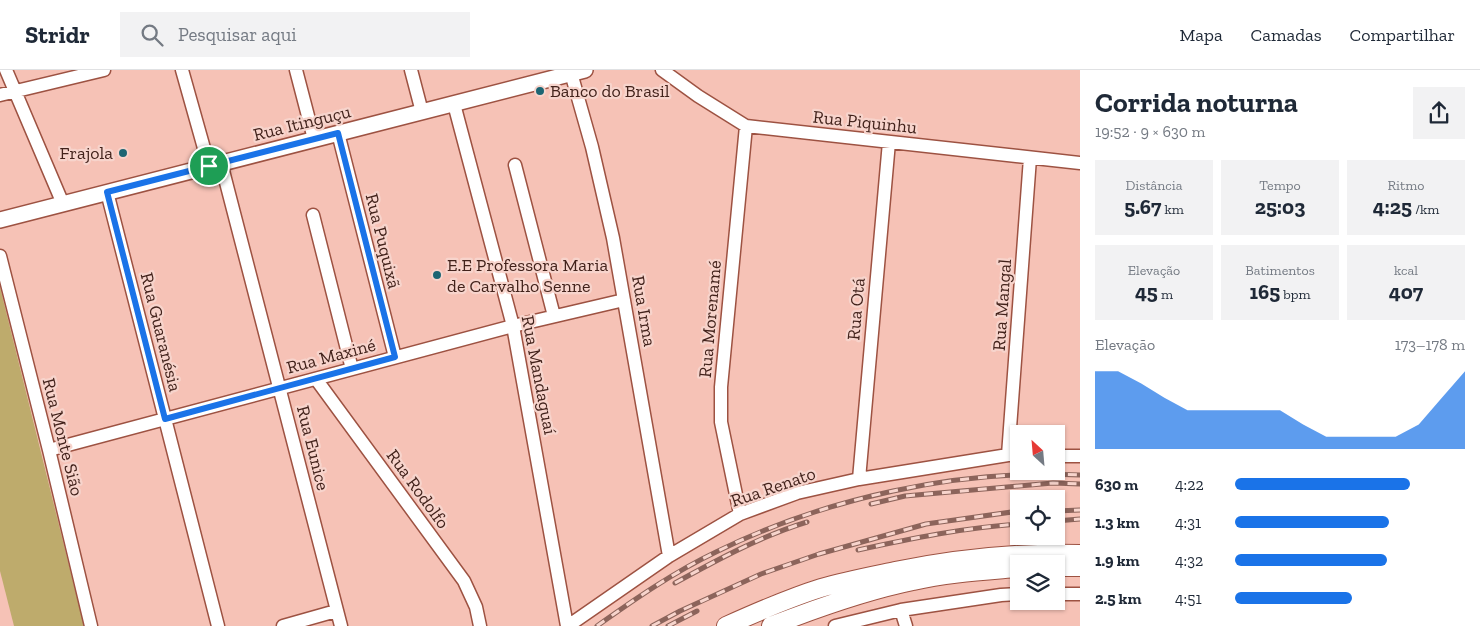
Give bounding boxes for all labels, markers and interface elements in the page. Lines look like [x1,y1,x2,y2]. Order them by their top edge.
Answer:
search box [120,12,470,57]
text: Stridr [25,20,90,49]
icon: search [138,21,166,49]
text: Pesquisar aqui [178,23,297,46]
text: Mapa [1180,24,1223,46]
text: Camadas [1251,24,1322,46]
text: Compartilhar [1350,24,1455,46]
place label: Banco do Brasil [550,80,670,102]
marker: Banco do Brasil [534,85,546,97]
text: Corrida noturna [1095,86,1298,119]
button: share [1413,87,1465,139]
street label: Rua Itinguçu [251,100,353,146]
street label: Rua Piquinhu [812,106,918,138]
text: 19:52 · 9 × 630 m [1095,122,1205,141]
place label: Frajola [59,142,113,164]
pin [188,145,230,187]
marker: Frajola [117,147,129,159]
icon: arrive [195,152,223,180]
text: Distância [1125,177,1183,194]
text: Tempo [1259,177,1301,194]
text: Ritmo [1387,177,1425,194]
street label: Rua Puquixã [361,191,405,291]
text: 5.67 [1124,194,1161,219]
text: 25:03 [1255,194,1305,219]
text: 4:25 [1373,194,1412,219]
text: km [1161,201,1184,218]
text: /km [1412,201,1439,218]
place label: E.E Professora Maria de Carvalho Senne [447,254,609,297]
street label: Rua Mangal [988,258,1016,352]
street label: Rua Morenamé [694,259,726,379]
text: Elevação [1128,262,1180,279]
text: Batimentos [1245,262,1315,279]
text: kcal [1394,262,1418,279]
marker: E.E Professora Maria de Carvalho Senne [431,269,443,281]
street label: Rua Guaranésia [136,270,186,394]
street label: Rua Irma [627,274,661,348]
street label: Rua Otá [842,277,870,341]
text: 45 [1135,279,1158,304]
text: 165 [1249,279,1280,304]
text: 407 [1389,279,1423,304]
text: m [1158,286,1173,303]
text: bpm [1280,286,1311,303]
street label: Rua Mandaguaí [517,314,561,436]
street label: Rua Maxiné [284,334,378,378]
text: Elevação [1095,335,1155,354]
text: 173–178 m [1395,335,1465,354]
street label: Rua Monte Sião [38,376,88,498]
street label: Rua Eunice [292,403,334,493]
north arrow [1010,425,1065,480]
map controls [1010,425,1065,610]
street label: Rua Rodolfo [382,445,454,533]
street label: Rua Renato [728,462,818,512]
text: 630 m [1095,475,1138,494]
text: 4:22 [1175,475,1204,494]
button: locate [1010,490,1065,545]
text: 1.3 km [1095,513,1140,532]
text: 4:31 [1175,513,1201,532]
text: 1.9 km [1095,551,1140,570]
text: 4:32 [1175,551,1203,570]
button: layers [1010,555,1065,610]
text: 2.5 km [1095,589,1141,608]
text: 4:51 [1175,589,1202,608]

